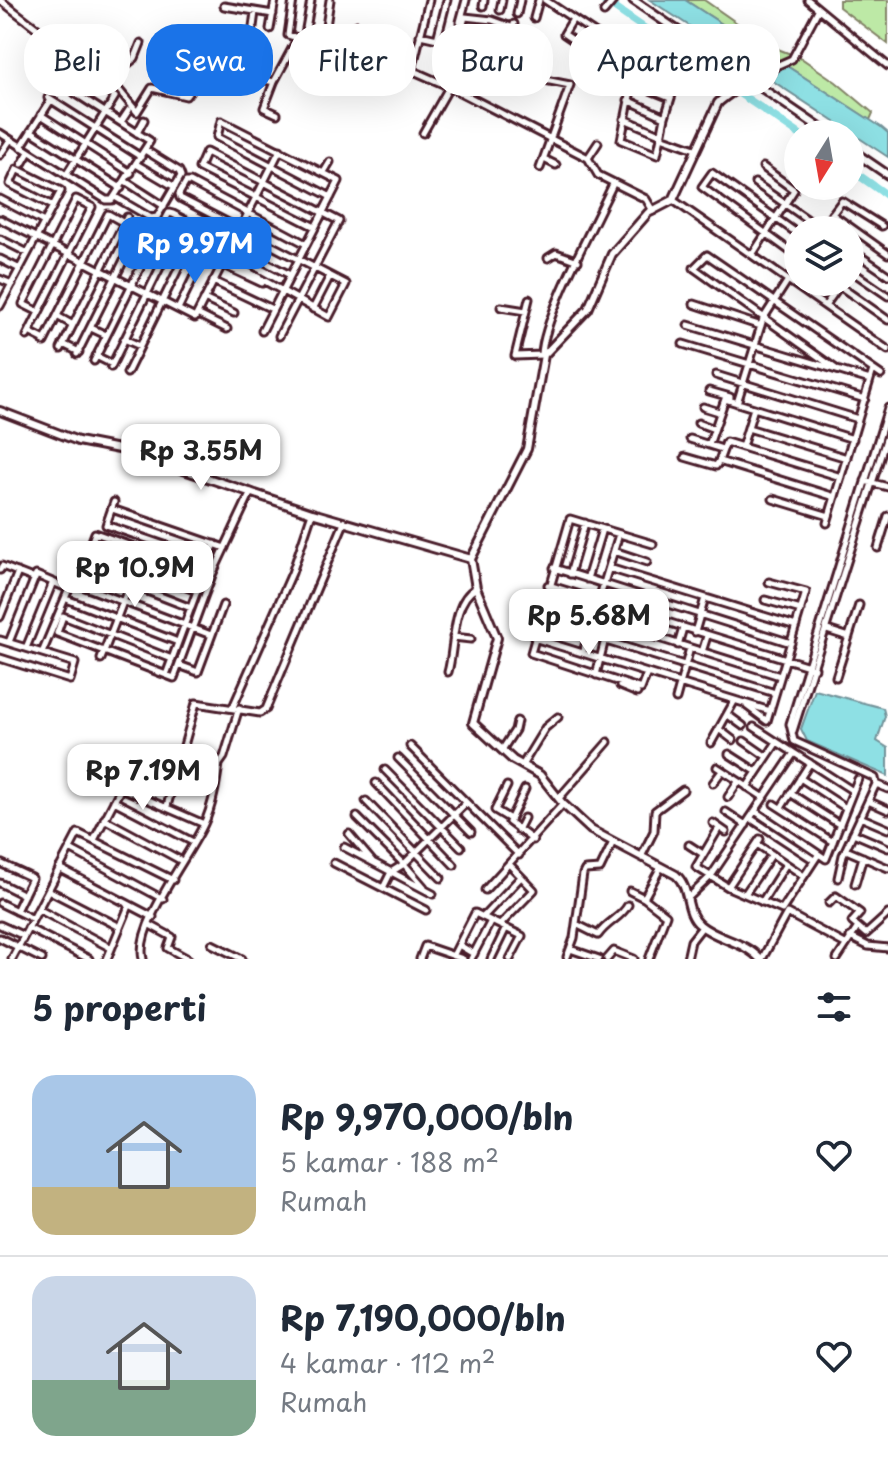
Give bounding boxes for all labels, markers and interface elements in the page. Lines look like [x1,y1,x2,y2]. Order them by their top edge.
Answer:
chip: Beli [24,24,130,96]
chip: Sewa [146,24,273,96]
chip: Filter [289,24,416,96]
chip: Baru [432,24,553,96]
chip: Apartemen [569,24,780,96]
north arrow [784,120,864,200]
map controls [784,120,864,296]
button: layers [784,216,864,296]
pin: Rp 9.97M [112,217,278,285]
text: Rp 9.97M [136,223,254,262]
pin: Rp 3.55M [118,424,284,492]
text: Rp 3.55M [139,430,263,469]
pin: Rp 10.9M [52,541,218,609]
text: Rp 10.9M [75,547,195,586]
pin: Rp 5.68M [506,589,672,657]
text: Rp 5.68M [527,595,651,634]
pin: Rp 7.19M [60,744,226,812]
text: Rp 7.19M [85,750,201,789]
text: 5 properti [32,981,206,1033]
icon: filters [812,985,856,1029]
text: Rp 9,970,000/bln [280,1090,574,1142]
icon: home [96,1107,192,1203]
icon: heart [812,1133,856,1177]
text: 5 kamar · 188 m² [280,1142,499,1181]
text: Rumah [280,1181,367,1220]
text: Rp 7,190,000/bln [280,1291,566,1343]
icon: home [96,1308,192,1404]
icon: heart [812,1334,856,1378]
text: 4 kamar · 112 m² [280,1343,496,1382]
text: Rumah [280,1382,367,1421]

